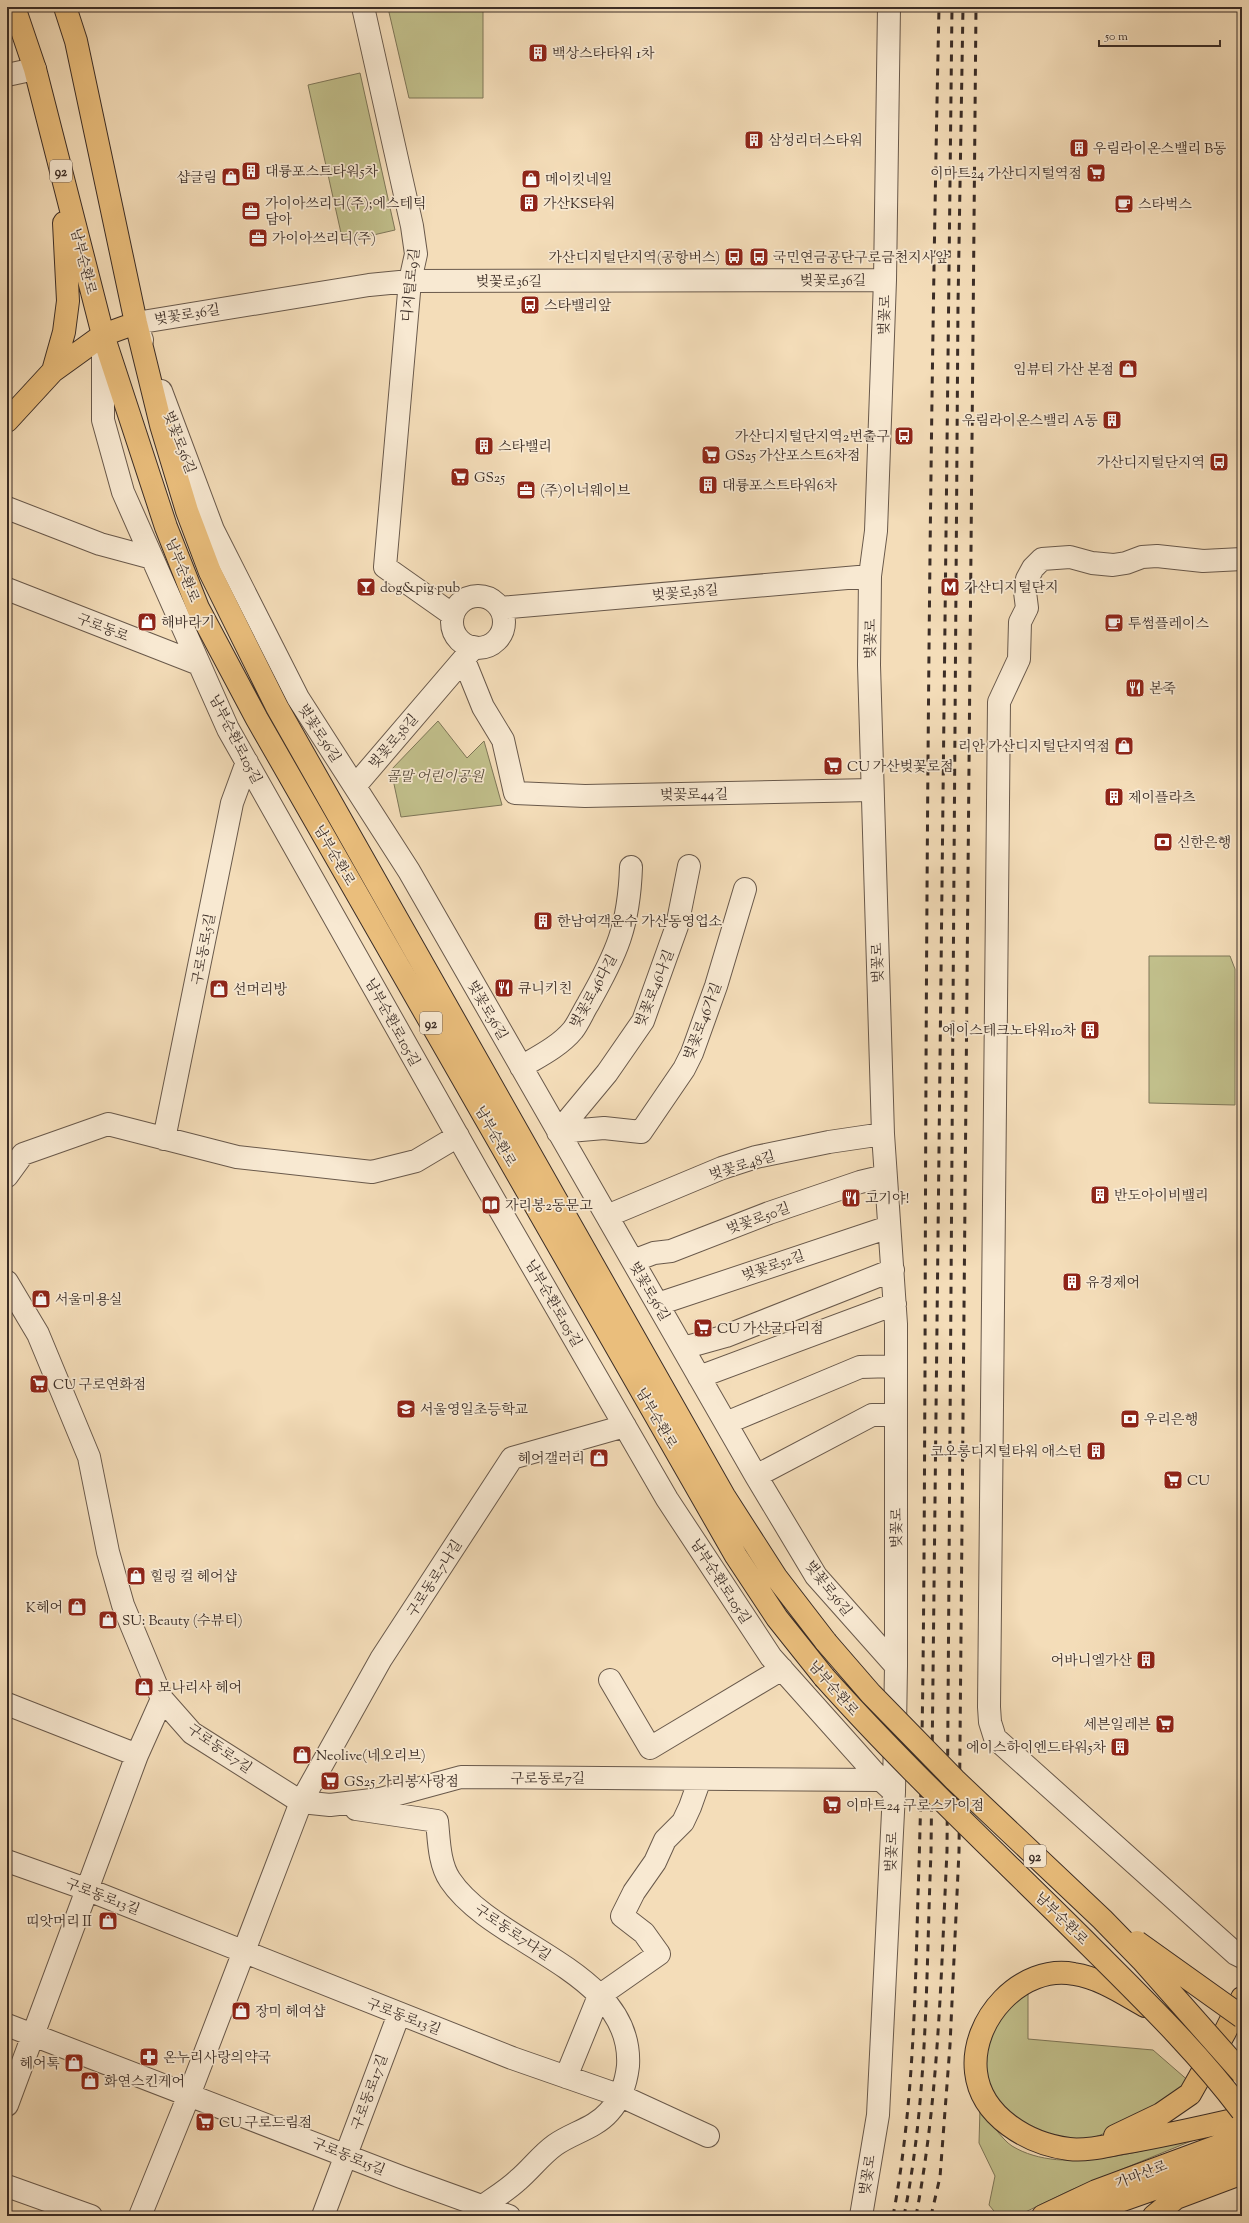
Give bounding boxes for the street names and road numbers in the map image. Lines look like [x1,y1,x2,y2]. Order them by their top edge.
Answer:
road number: 92 [50,160,72,182]
street label: 남부순환로 [64,226,100,297]
street label: 디지털로9길 [398,247,426,323]
street label: 벚꽃로36길 [800,272,866,292]
street label: 벚꽃로36길 [476,273,542,293]
street label: 벚꽃로 [875,294,897,336]
street label: 벚꽃로36길 [153,301,222,331]
street label: 벚꽃로56길 [157,408,199,477]
street label: 남부순환로 [159,536,203,606]
street label: 벚꽃로38길 [651,581,719,607]
street label: 구로동로 [73,610,132,648]
street label: 벚꽃로 [862,618,882,659]
street label: 남부순환로105길 [203,692,265,788]
street label: 벚꽃로56길 [292,701,345,767]
street label: 벚꽃로38길 [365,711,424,774]
street label: 벚꽃로44길 [660,785,728,807]
street label: 남부순환로 [308,822,359,891]
street label: 구로동로5길 [188,912,222,987]
street label: 벚꽃로 [868,942,890,984]
street label: 벚꽃로46나길 [631,947,680,1030]
street label: 벚꽃로46다길 [566,951,623,1032]
street label: 남부순환로105길 [359,975,424,1071]
street label: 벚꽃로56길 [461,977,511,1045]
street label: 벚꽃로46가길 [680,980,728,1063]
road number: 92 [420,1012,442,1034]
street label: 남부순환로 [469,1103,520,1172]
street label: 벚꽃로48길 [707,1147,778,1186]
street label: 벚꽃로50길 [724,1199,793,1241]
street label: 벚꽃로52길 [739,1247,808,1287]
street label: 남부순환로105길 [519,1257,585,1351]
street label: 벚꽃로56길 [623,1258,673,1326]
street label: 남부순환로 [630,1385,681,1454]
street label: 벚꽃로 [888,1507,908,1548]
street label: 남부순환로105길 [684,1536,754,1629]
street label: 구로동로7나길 [403,1537,468,1622]
street label: 벚꽃로56길 [799,1557,856,1621]
street label: 남부순환로 [803,1657,863,1722]
street label: 구로동로7길 [183,1720,255,1779]
street label: 구로동로7길 [511,1770,585,1790]
street label: 벚꽃로 [882,1831,904,1873]
road number: 92 [1024,1845,1046,1867]
street label: 구로동로13길 [62,1875,142,1921]
street label: 남부순환로 [1030,1888,1092,1951]
street label: 구로동로7다길 [470,1901,554,1967]
street label: 구로동로13길 [363,1995,443,2041]
street label: 구로동로17길 [348,2052,394,2133]
street label: 구로동로15길 [309,2134,388,2182]
street label: 벚꽃로 [856,2153,882,2197]
street label: 가마산로 [1113,2157,1171,2195]

